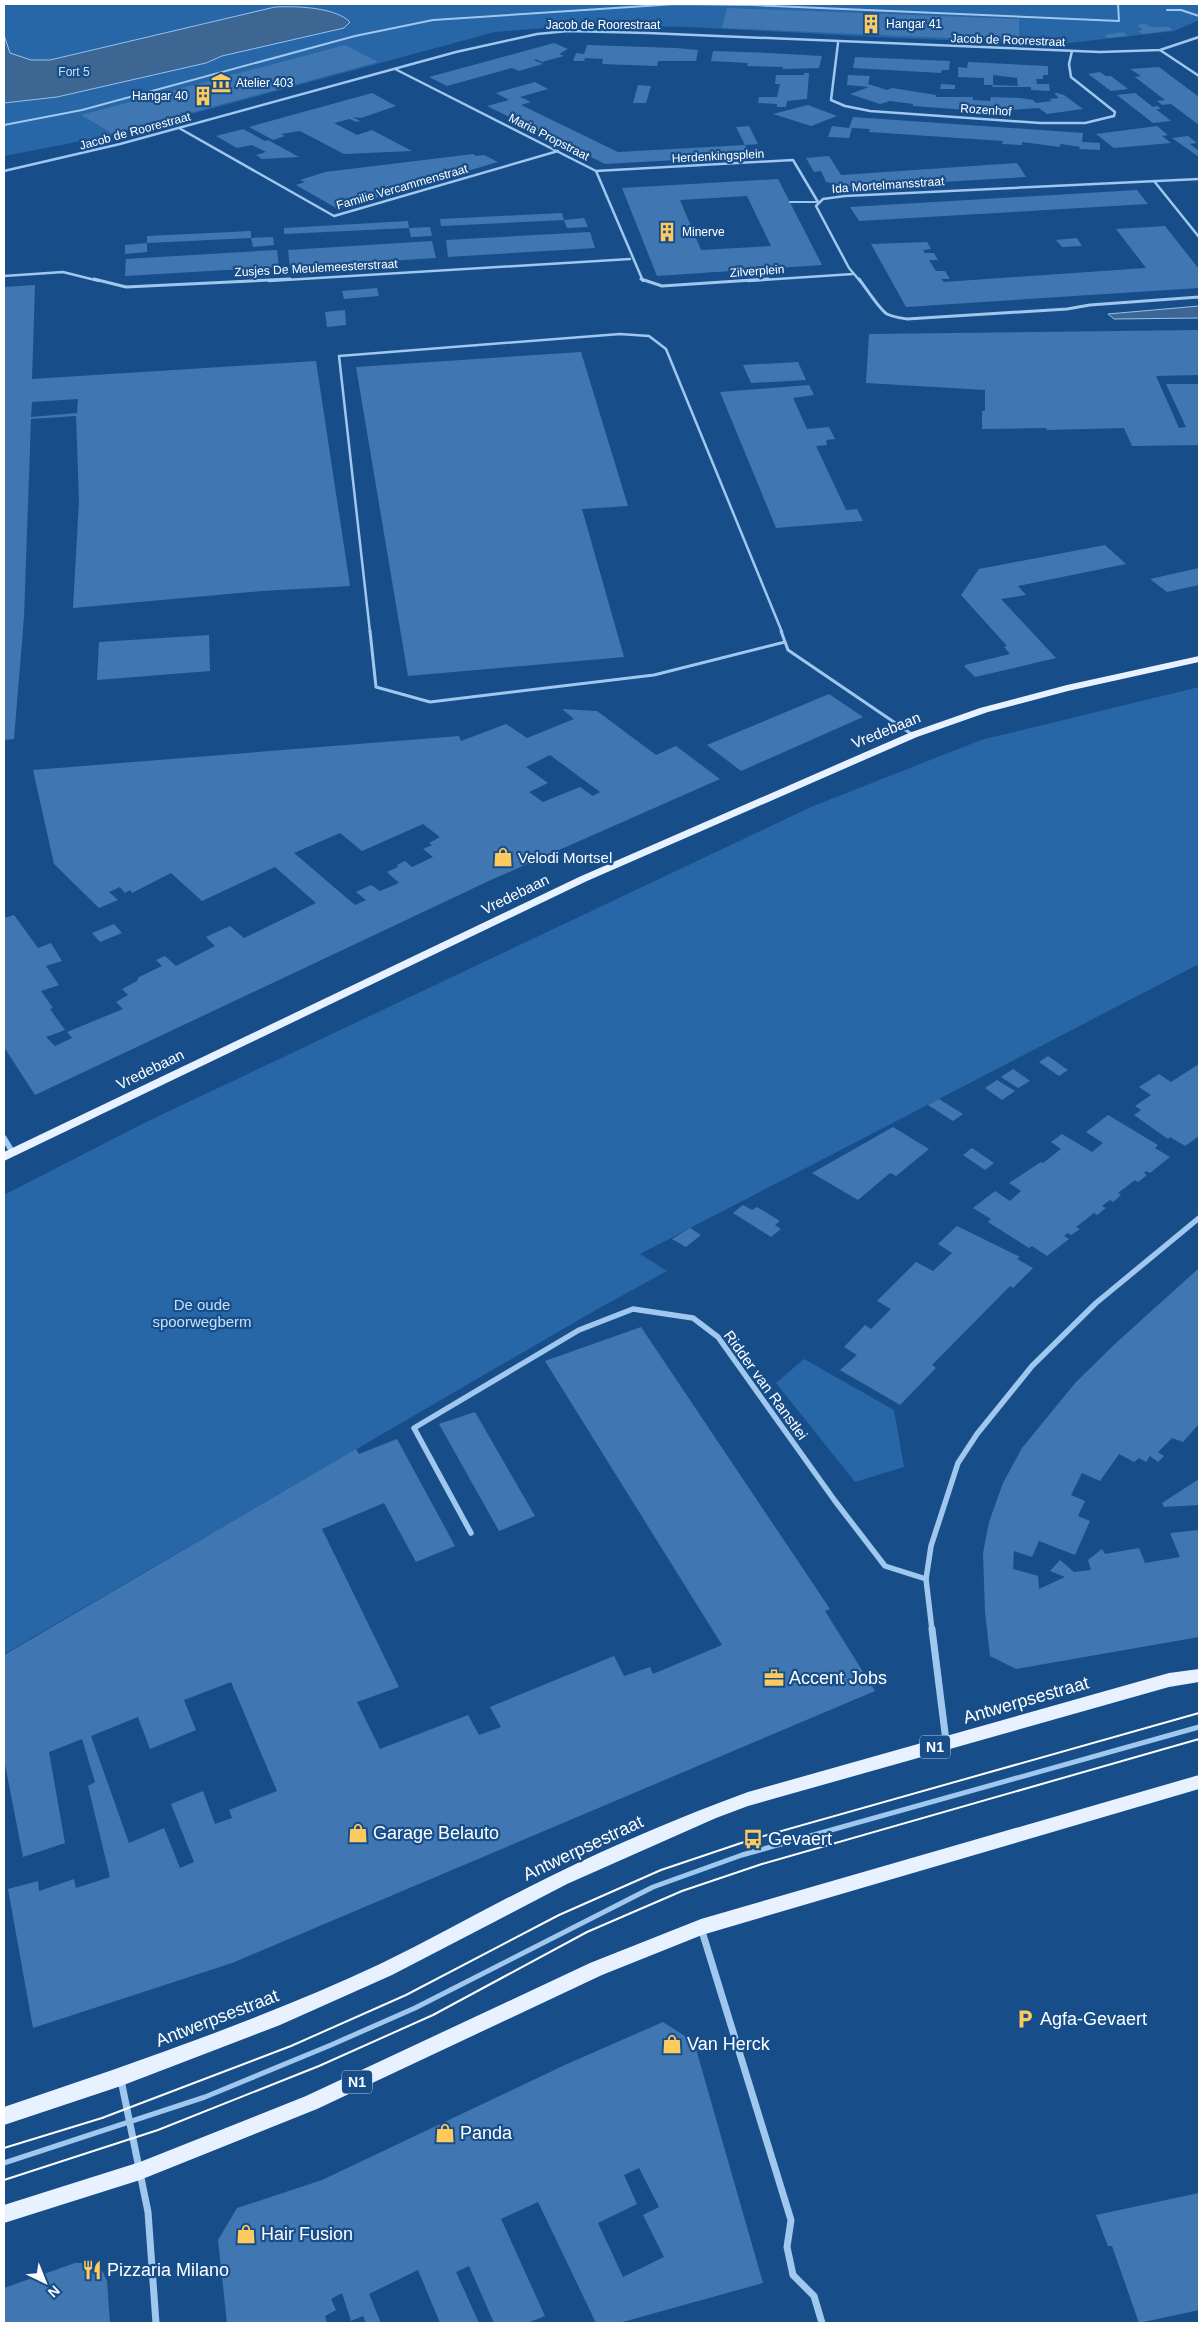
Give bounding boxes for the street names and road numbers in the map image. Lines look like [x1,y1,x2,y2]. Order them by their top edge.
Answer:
street label: Jacob de Roorestraat [546,18,661,32]
street label: Jacob de Roorestraat [950,31,1066,49]
street label: Rozenhof [960,101,1013,119]
street label: Jacob de Roorestraat [78,109,193,153]
street label: Maria Propstraat [506,111,592,164]
street label: Herdenkingsplein [671,147,765,165]
street label: Familie Vercammenstraat [335,161,470,212]
street label: Ida Mortelmansstraat [831,174,945,196]
street label: Zusjes De Meulemeesterstraat [234,257,399,279]
street label: Zilverplein [729,262,785,280]
street label: Vredebaan [849,708,923,752]
street label: Vredebaan [479,870,551,918]
street label: Vredebaan [114,1045,186,1093]
street label: Ridder van Ranstlei [721,1327,811,1443]
street label: Antwerpsestraat [961,1672,1091,1728]
road number: N1 [920,1735,950,1758]
street label: Antwerpsestraat [520,1811,646,1885]
street label: Antwerpsestraat [153,1985,281,2051]
road number: N1 [342,2070,372,2094]

